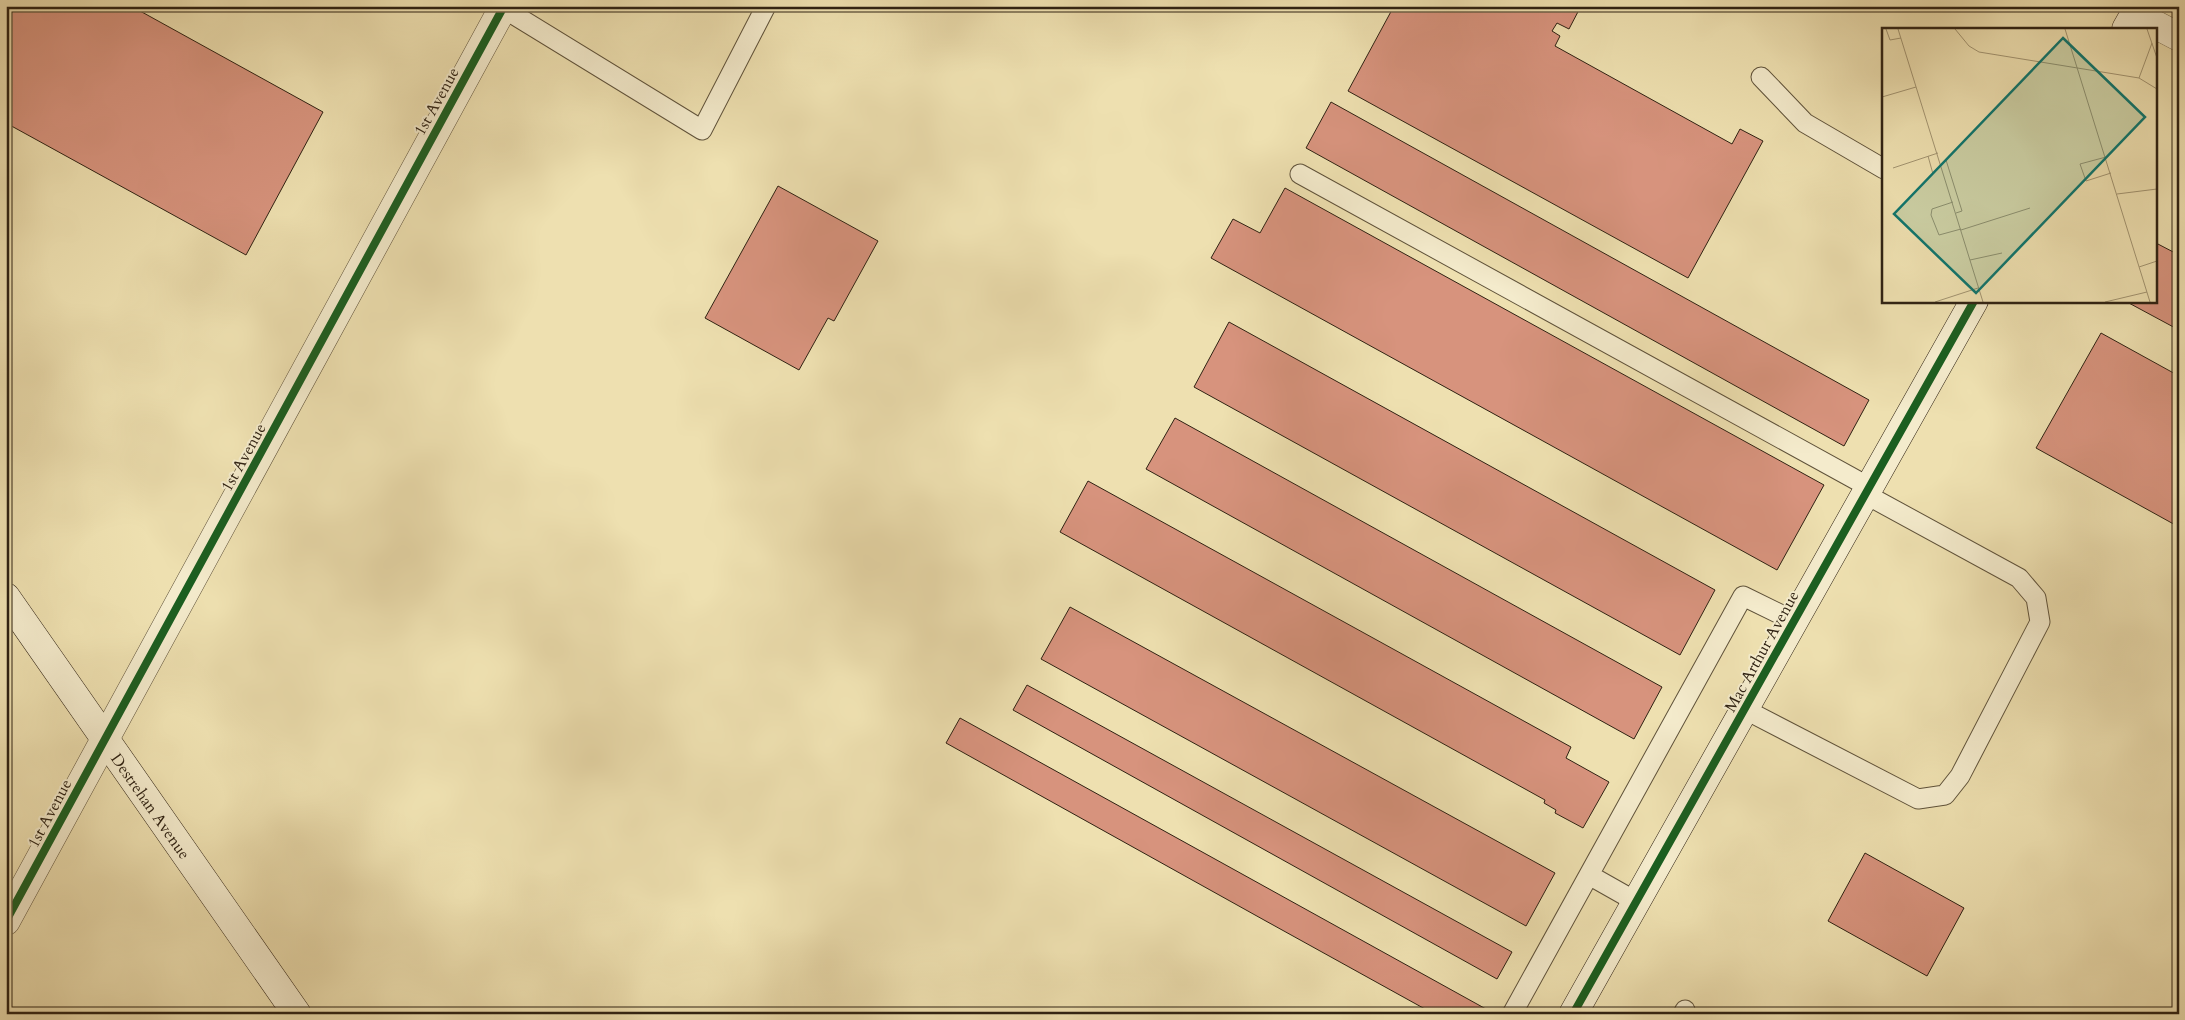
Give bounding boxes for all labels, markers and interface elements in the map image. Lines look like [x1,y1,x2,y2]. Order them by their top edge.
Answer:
inset map [1882,28,2158,302]
street label: 1st Avenue [409,63,465,140]
street label: 1st Avenue [216,419,272,496]
street label: Mac Arthur Avenue [1719,587,1804,716]
street label: Destrehan Avenue [105,749,195,864]
street label: 1st Avenue [23,775,77,852]

